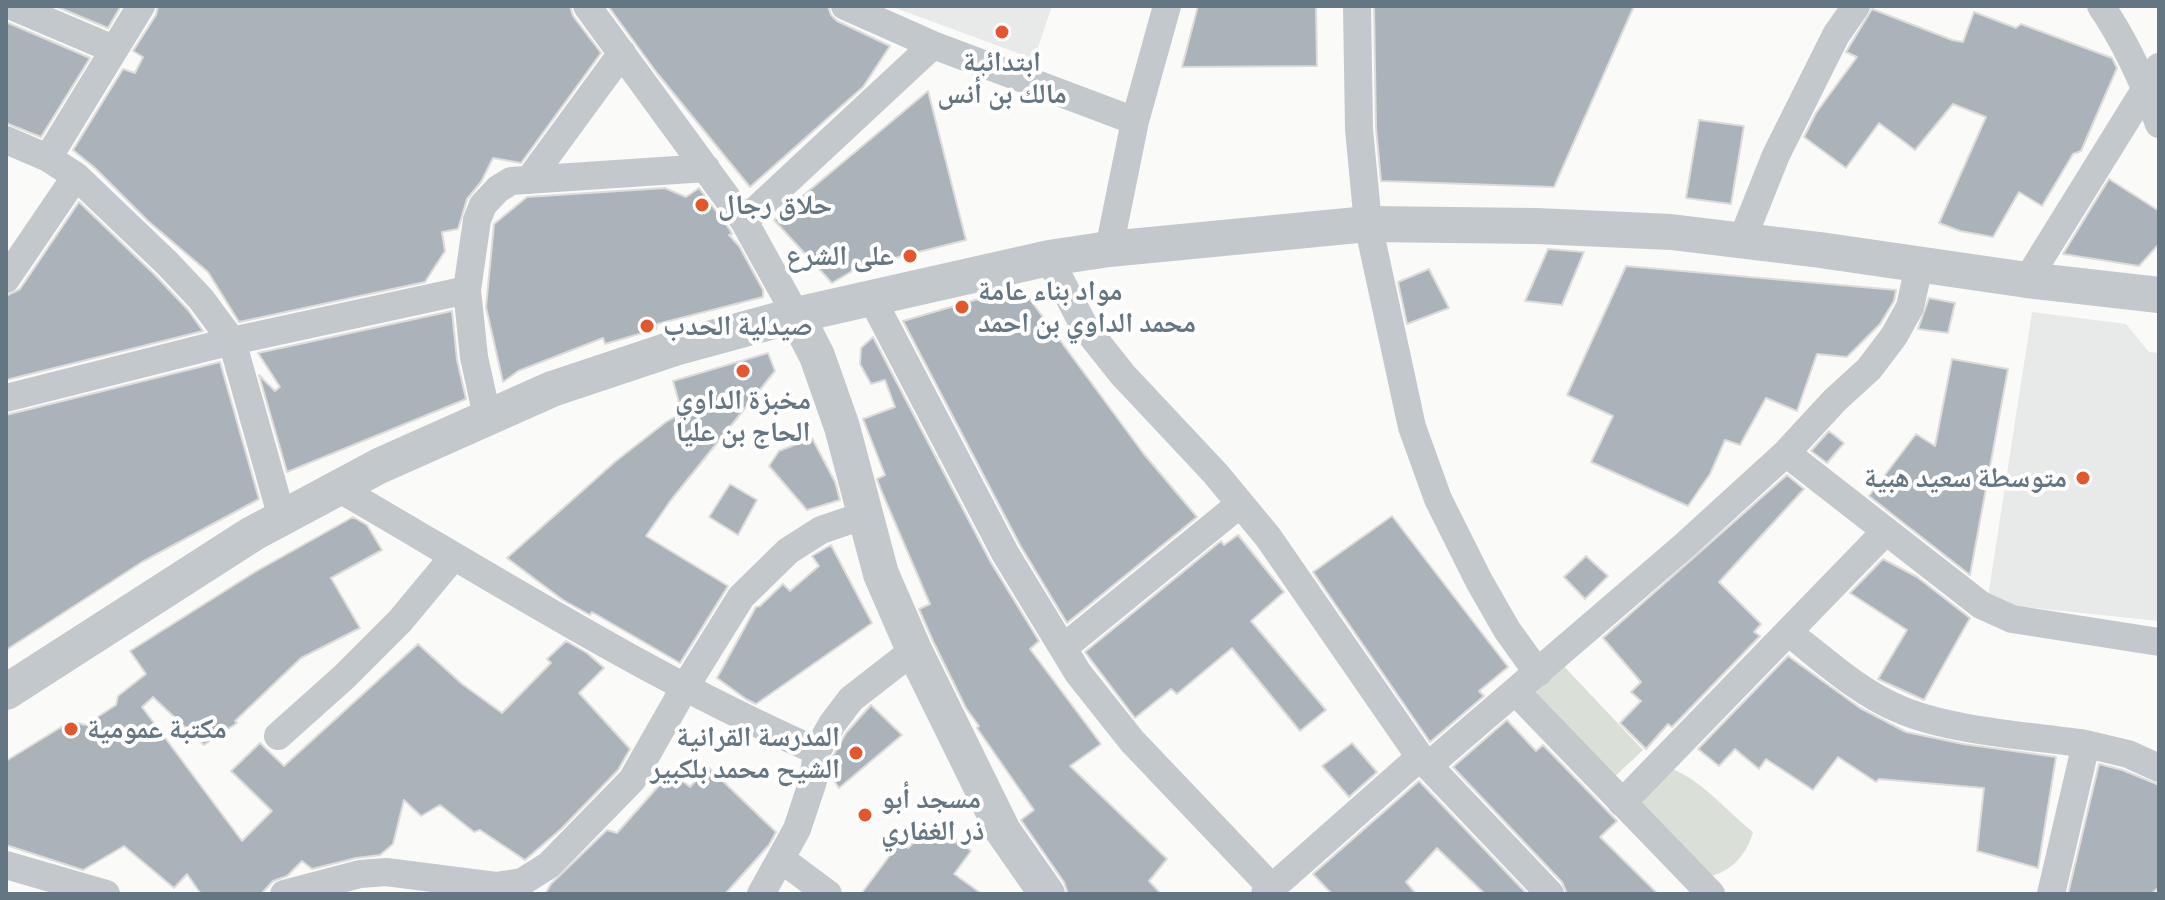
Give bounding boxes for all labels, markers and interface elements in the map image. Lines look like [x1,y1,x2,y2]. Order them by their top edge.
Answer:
marker: ابتدائية مالك بن أنس [993,23,1011,41]
place label: ابتدائية مالك بن أنس [937,45,1067,111]
place label: حلاق رجال [718,188,832,222]
marker: حلاق رجال [693,196,711,214]
place label: على الشرع [786,239,894,273]
marker: على الشرع [901,247,919,265]
place label: مواد بناء عامة محمد الداوي بن احمد [978,274,1196,340]
marker: مواد بناء عامة محمد الداوي بن احمد [953,298,971,316]
place label: صيدلية الحدب [663,309,813,343]
marker: صيدلية الحدب [638,317,656,335]
marker: مخبزة الداوي الحاج بن عليا [734,362,752,380]
place label: مخبزة الداوي الحاج بن عليا [675,383,811,449]
place label: متوسطة سعيد هبية [1864,461,2067,495]
marker: متوسطة سعيد هبية [2074,469,2092,487]
place label: مكتبة عمومية [87,712,227,746]
marker: مكتبة عمومية [62,720,80,738]
place label: المدرسة القرانية الشيح محمد بلكبير [650,720,840,786]
marker: المدرسة القرانية الشيح محمد بلكبير [847,744,865,762]
place label: مسجد أبو ذر الغفاري [881,782,984,848]
marker: مسجد أبو ذر الغفاري [856,806,874,824]

